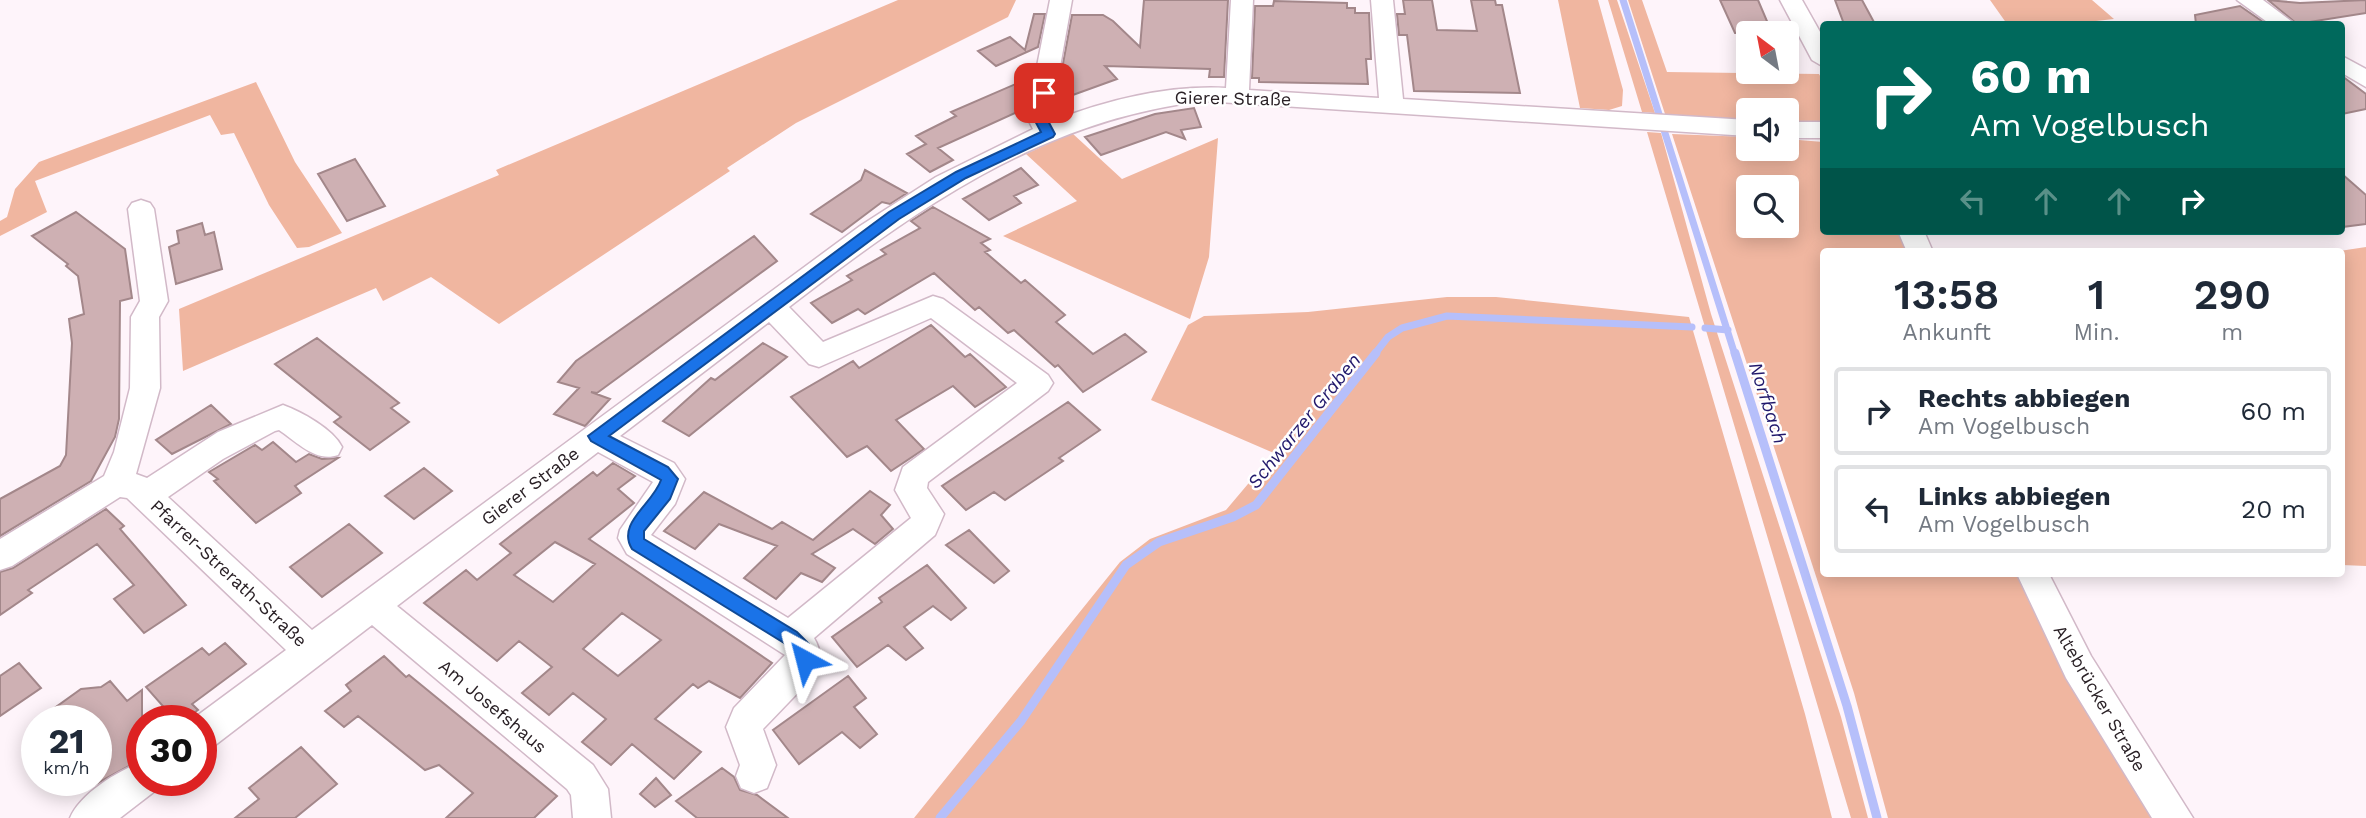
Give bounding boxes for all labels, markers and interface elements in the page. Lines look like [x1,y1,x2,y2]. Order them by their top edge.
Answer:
north arrow [1736,21,1799,84]
map controls [1736,21,1799,238]
text: 60 m [1970,47,2092,105]
icon: right [1855,49,1946,140]
pin [1014,63,1074,123]
icon: arrive [1025,74,1063,112]
street label: Gierer Straße [1175,86,1291,110]
button: sound [1736,98,1799,161]
text: Am Vogelbusch [1970,106,2210,144]
button: search [1736,175,1799,238]
icon: left [1954,182,1992,220]
icon: ahead [2027,182,2065,220]
icon: ahead [2100,182,2138,220]
icon: right [2173,182,2211,220]
text: 13:58 [1894,270,1999,319]
text: 1 [2088,270,2105,319]
text: 290 [2194,270,2271,319]
text: Ankunft [1903,319,1991,346]
text: Min. [2073,319,2120,346]
text: m [2221,319,2243,346]
water label: Schwarzer Graben [1242,349,1366,493]
water label: Norfbach [1744,359,1792,447]
text: Rechts abbiegen [1918,383,2130,413]
icon: right [1859,392,1897,430]
text: 60 m [2240,396,2306,426]
text: Am Vogelbusch [1918,413,2090,440]
street label: Gierer Straße [477,443,583,529]
text: Links abbiegen [1918,481,2111,511]
icon: left [1859,490,1897,528]
text: 20 m [2241,494,2306,524]
street label: Pfarrer-Strerath-Straße [147,495,311,651]
text: Am Vogelbusch [1918,511,2090,538]
street label: Altebrücker Straße [2049,621,2151,775]
position arrow [768,623,842,697]
street label: Am Josefshaus [435,655,551,757]
speed limit sign: 30 [126,705,217,796]
text: 21 [49,720,84,762]
text: km/h [43,757,90,778]

